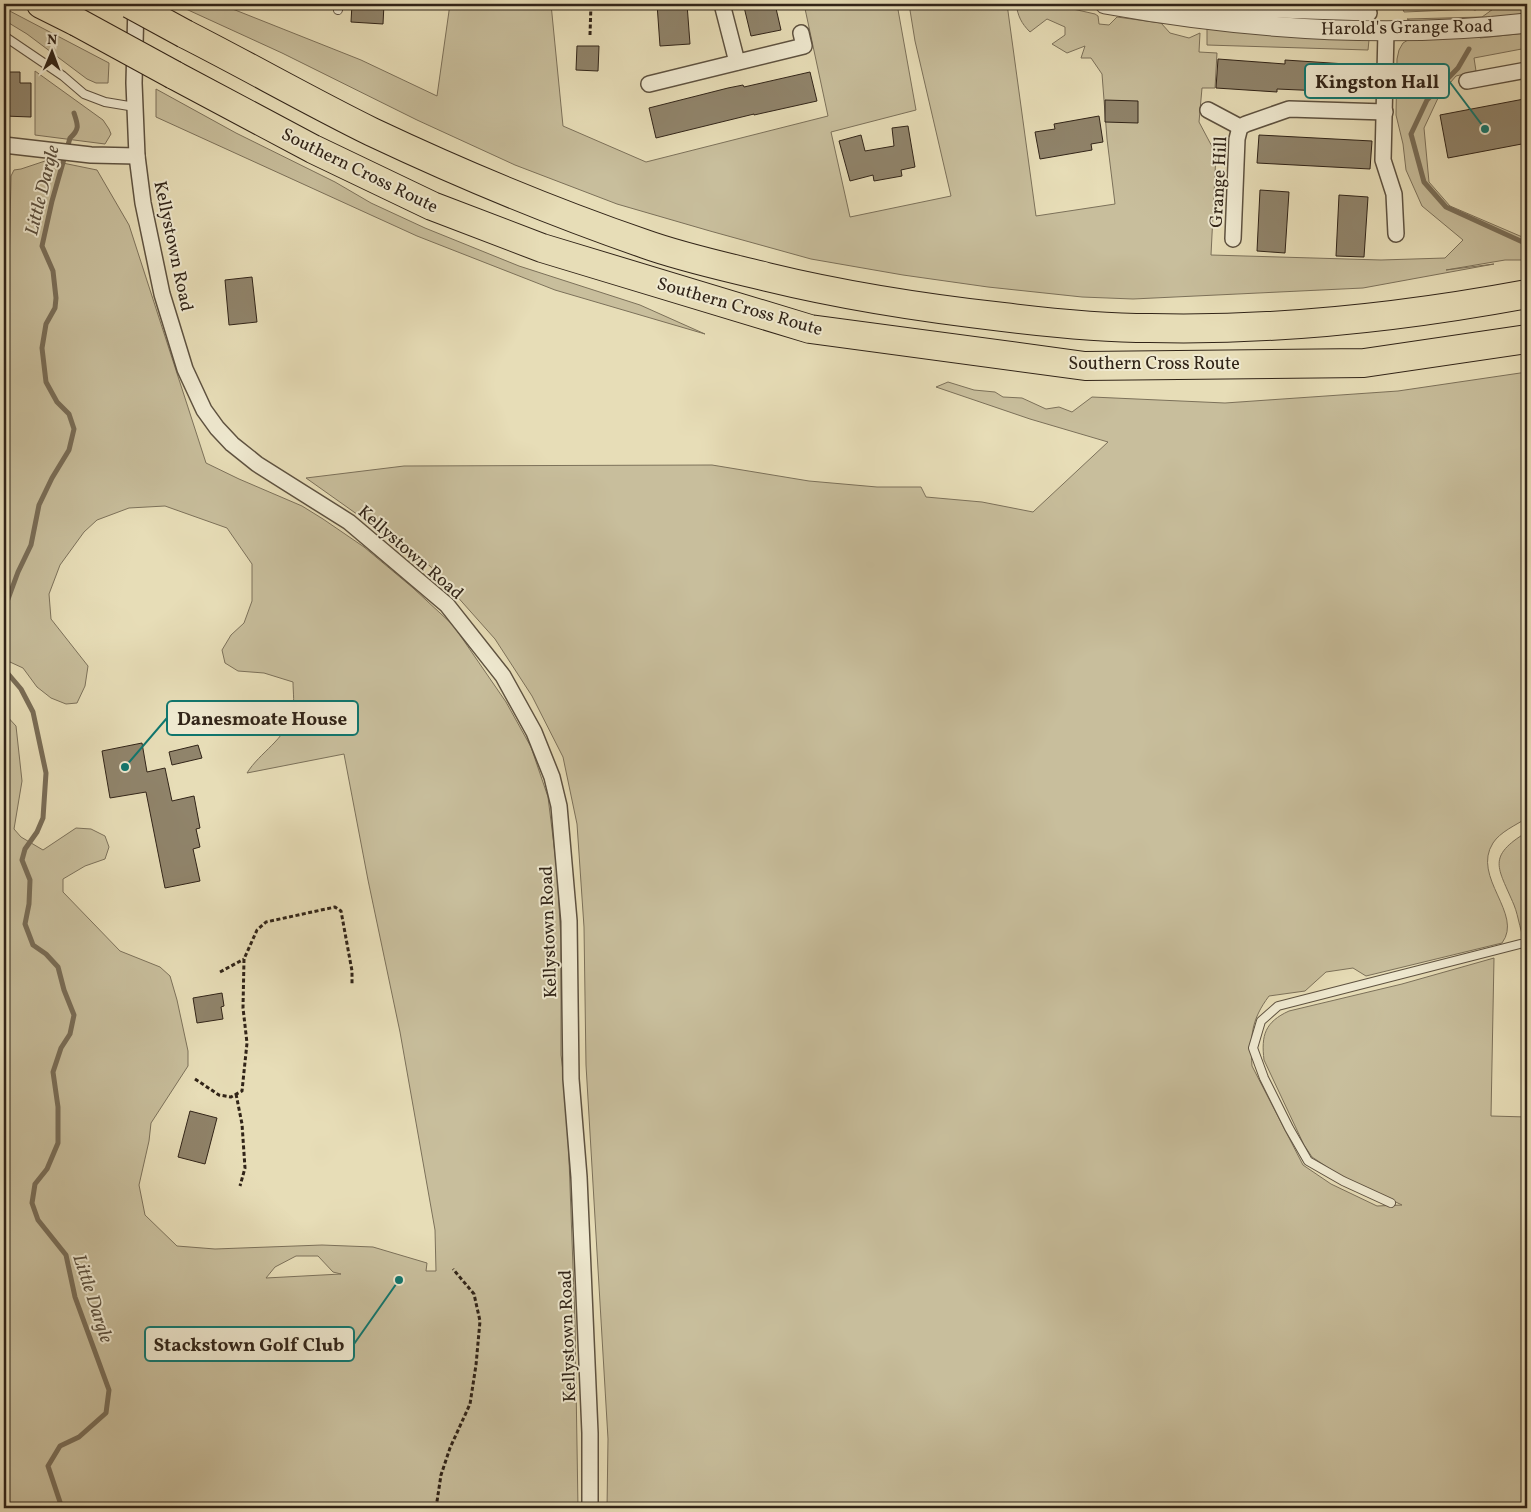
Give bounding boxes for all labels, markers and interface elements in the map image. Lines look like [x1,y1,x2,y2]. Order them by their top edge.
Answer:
street label: Harold's Grange Road [1321,14,1493,43]
north arrow [28,28,78,78]
text: N [47,31,57,50]
callout: Kingston Hall [1305,64,1449,98]
text: Kingston Hall [1315,70,1439,96]
street label: Southern Cross Route [277,123,442,220]
street label: Grange Hill [1205,136,1234,228]
water label: Little Dargle [19,143,67,238]
street label: Kellystown Road [147,179,199,314]
street label: Southern Cross Route [654,272,825,343]
street label: Southern Cross Route [1068,352,1240,377]
street label: Kellystown Road [352,500,468,606]
callout: Danesmoate House [167,701,358,735]
text: Danesmoate House [177,707,347,733]
street label: Kellystown Road [535,865,564,999]
water label: Little Dargle [66,1251,119,1346]
street label: Kellystown Road [554,1269,583,1403]
callout: Stackstown Golf Club [145,1327,354,1361]
text: Stackstown Golf Club [154,1333,344,1359]

